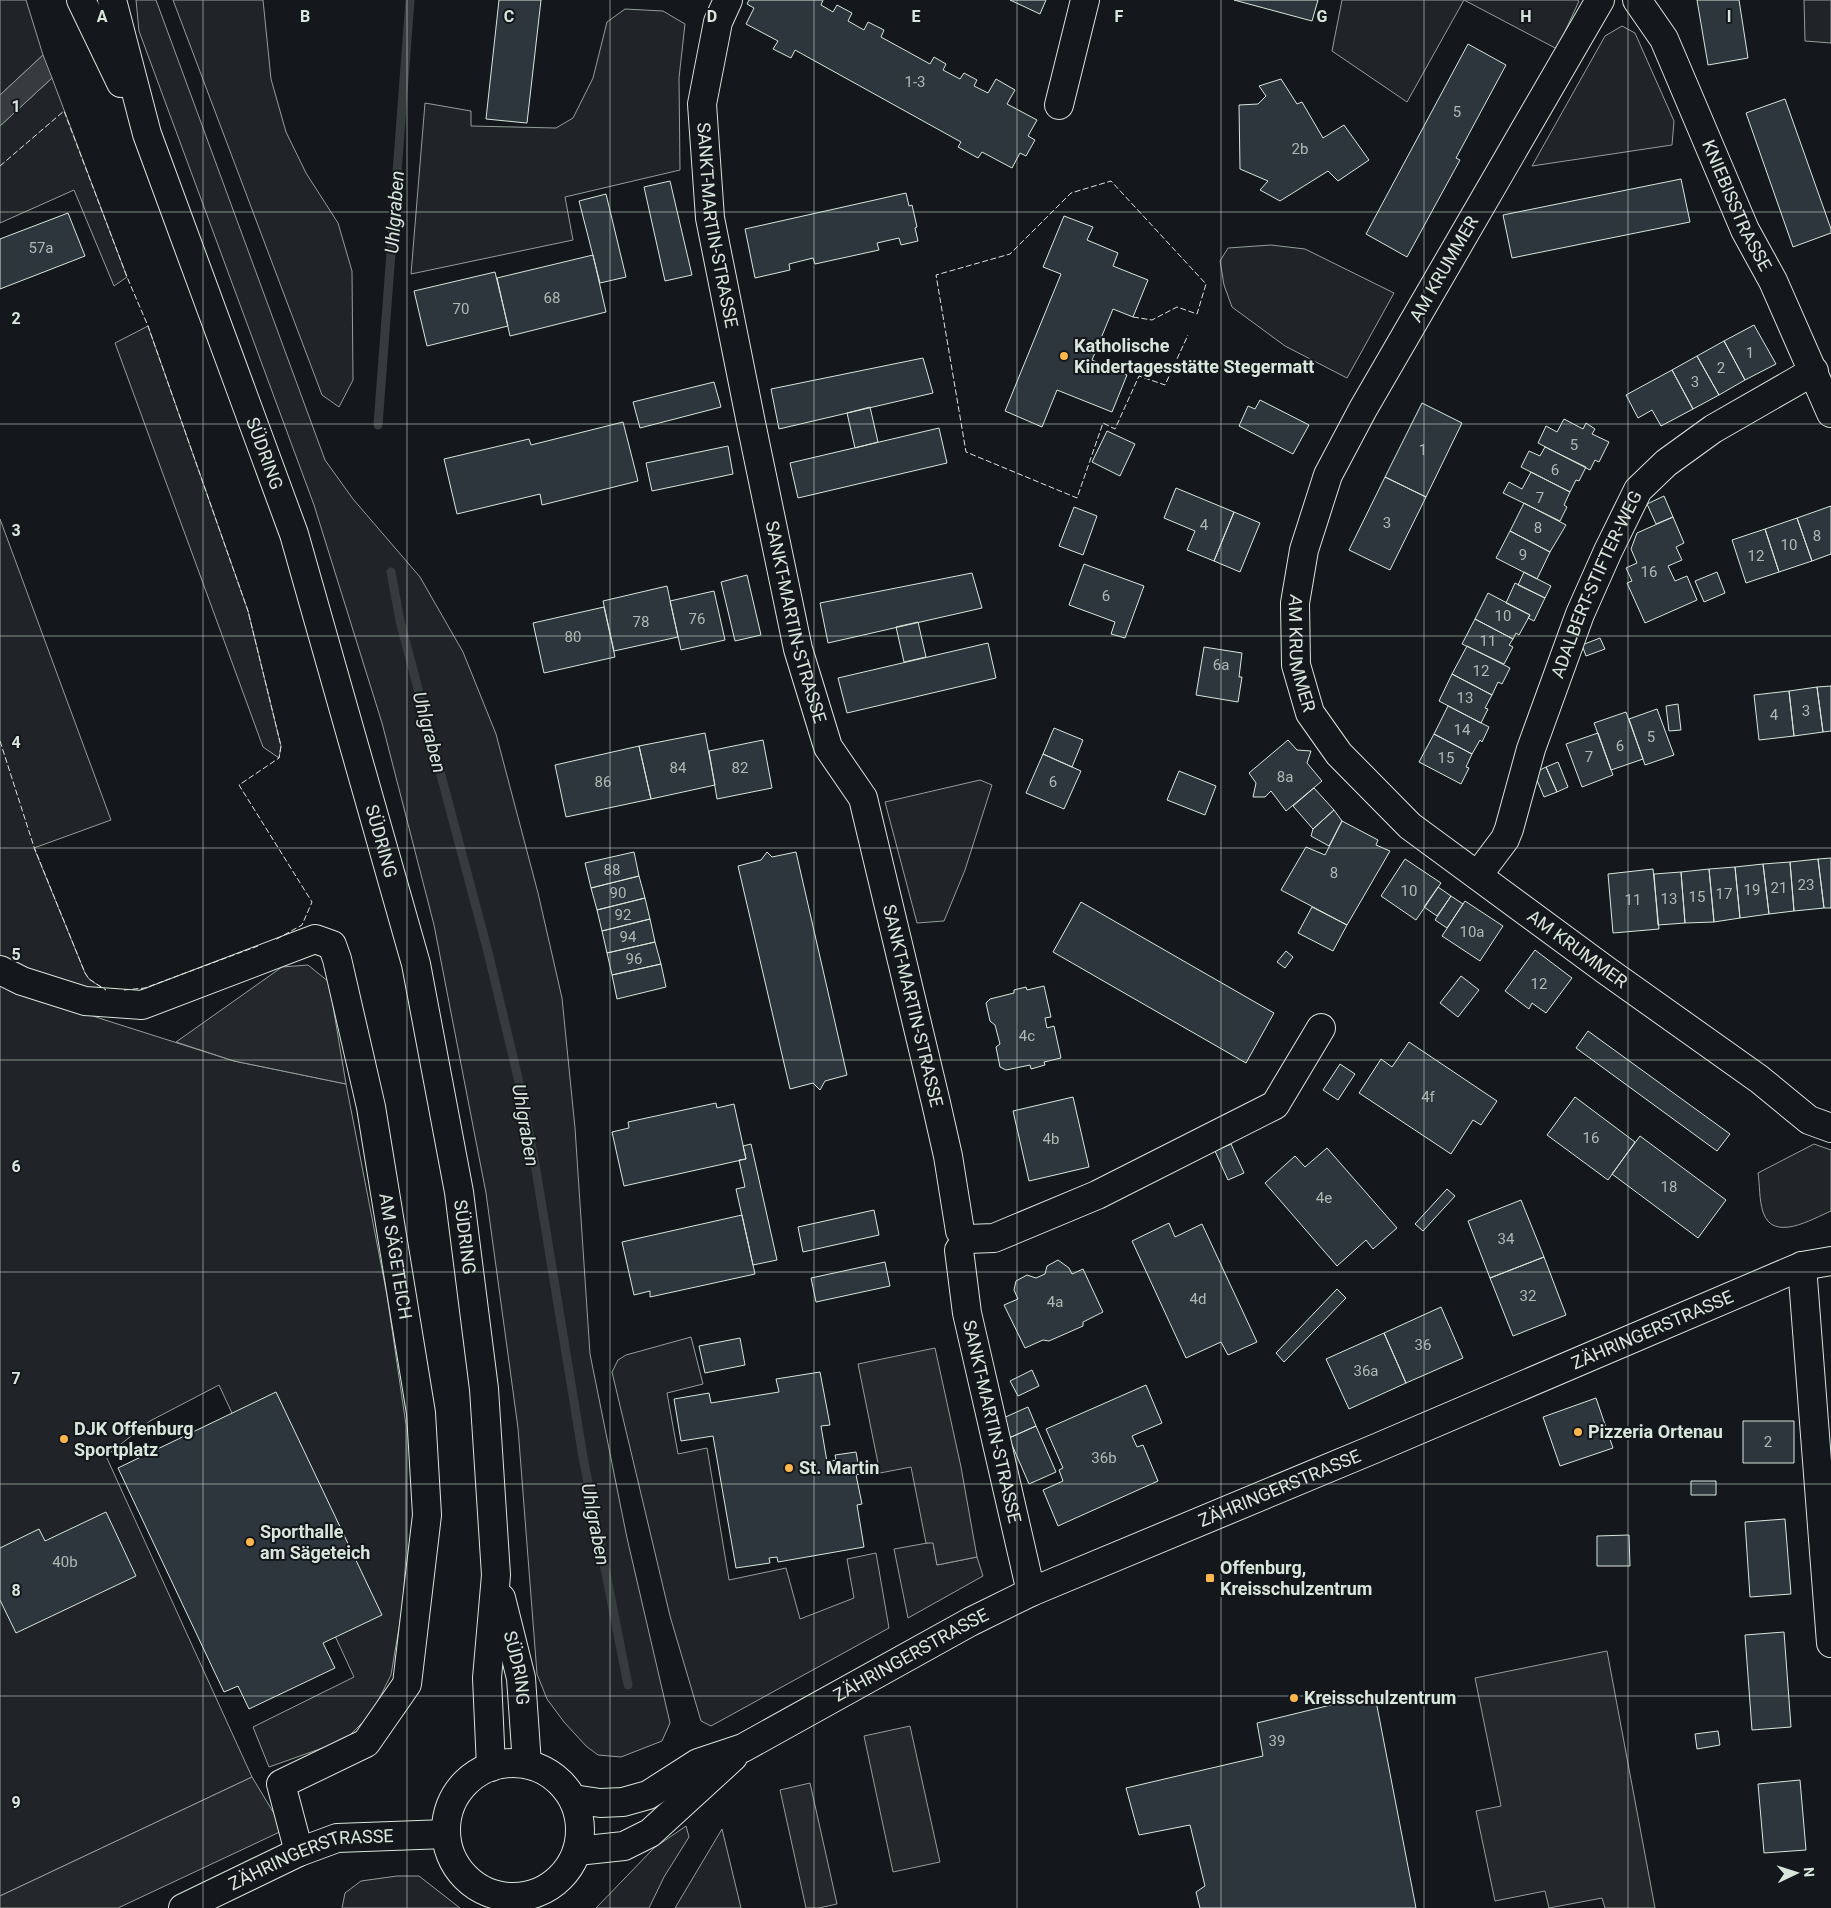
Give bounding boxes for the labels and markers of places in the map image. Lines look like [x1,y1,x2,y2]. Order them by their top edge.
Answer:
place label: Katholische Kindertagesstätte Stegermatt [1074,335,1314,377]
marker: Katholische Kindertagesstätte Stegermatt [1058,350,1070,362]
place label: DJK Offenburg Sportplatz [74,1418,193,1460]
place label: Pizzeria Ortenau [1588,1421,1723,1442]
marker: Pizzeria Ortenau [1572,1426,1584,1438]
marker: DJK Offenburg Sportplatz [58,1433,70,1445]
place label: St. Martin [799,1457,879,1478]
marker: St. Martin [783,1462,795,1474]
place label: Sporthalle am Sägeteich [260,1521,370,1563]
marker: Sporthalle am Sägeteich [244,1536,256,1548]
place label: Offenburg, Kreisschulzentrum [1220,1557,1372,1599]
marker: Offenburg, Kreisschulzentrum [1204,1572,1216,1584]
place label: Kreisschulzentrum [1304,1687,1456,1708]
marker: Kreisschulzentrum [1288,1692,1300,1704]

